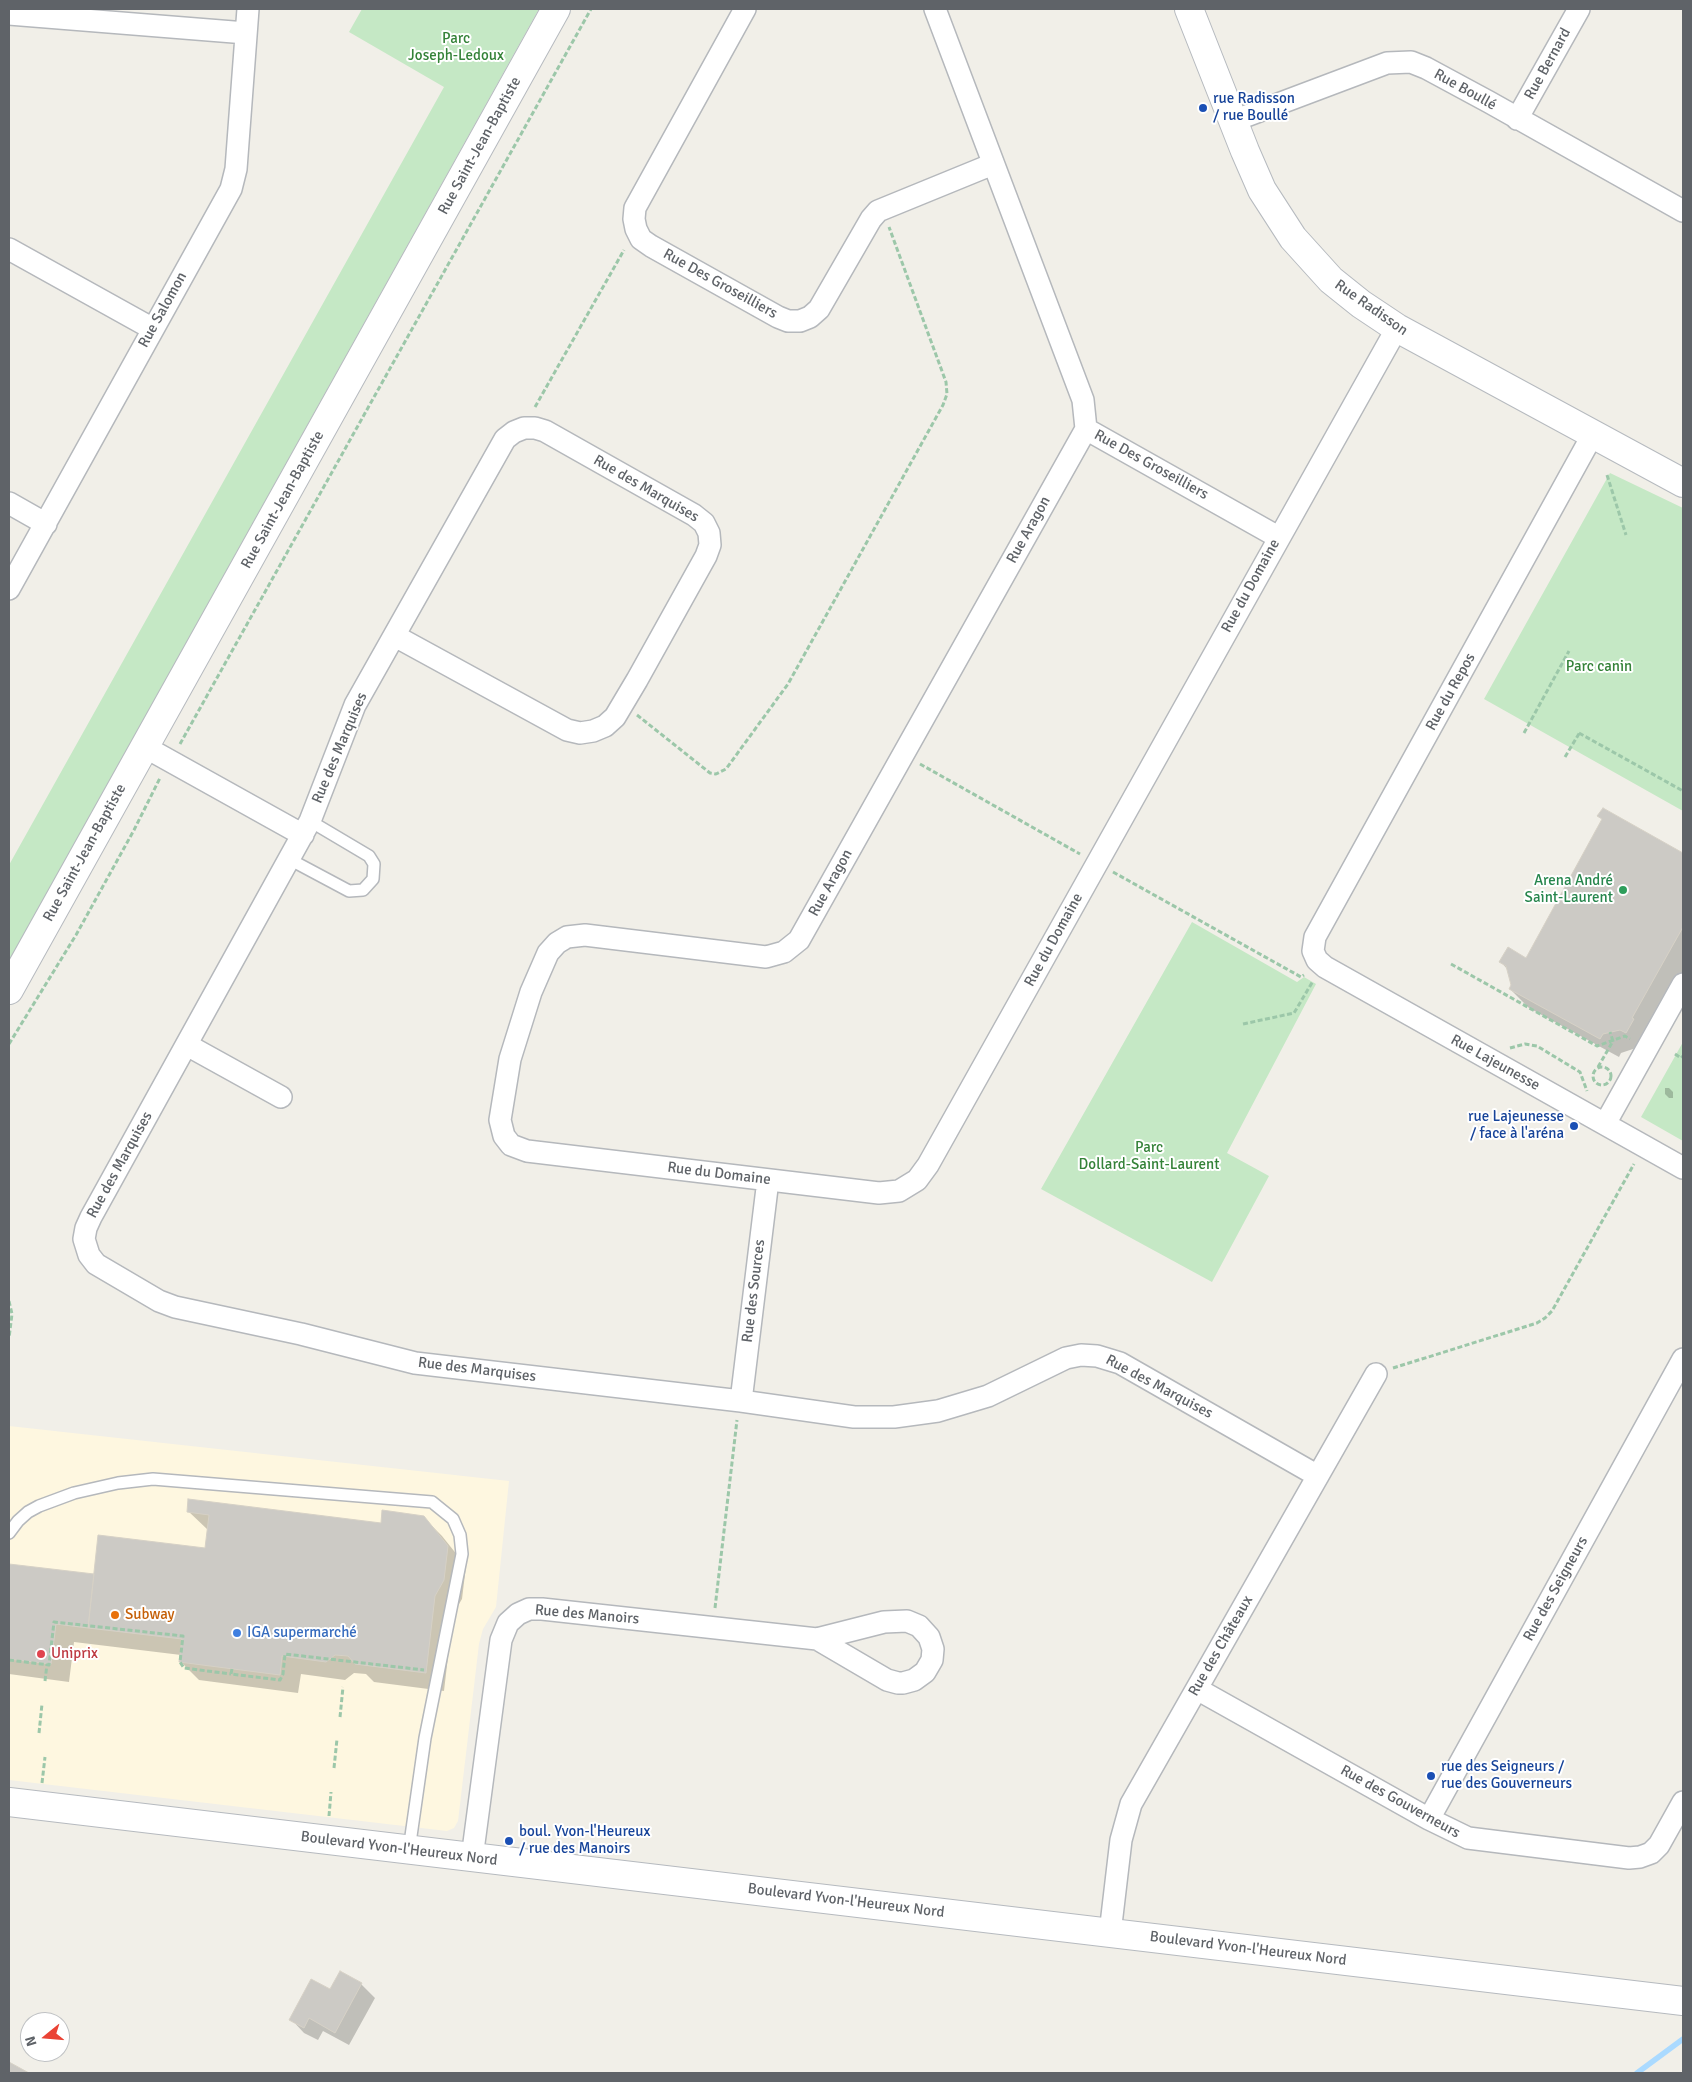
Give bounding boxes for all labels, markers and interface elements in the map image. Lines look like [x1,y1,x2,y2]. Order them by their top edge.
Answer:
street label: Rue Bernard [1521,25,1575,103]
park label: Parc Joseph-Ledoux [408,30,504,65]
street label: Rue Boullé [1431,65,1499,115]
street label: Rue Saint-Jean-Baptiste [435,74,525,218]
place label: rue Radisson / rue Boullé [1213,90,1295,125]
marker: rue Radisson / rue Boullé [1197,102,1209,114]
street label: Rue Des Groseilliers [660,245,780,323]
street label: Rue Salomon [135,269,191,351]
street label: Rue Radisson [1331,276,1411,340]
street label: Rue Des Groseilliers [1091,426,1211,504]
street label: Rue Saint-Jean-Baptiste [238,428,328,572]
street label: Rue des Marquises [590,451,702,527]
street label: Rue Aragon [1003,493,1055,567]
street label: Rue du Domaine [1218,536,1284,636]
street label: Rue du Repos [1422,650,1480,734]
park label: Parc canin [1566,658,1632,676]
street label: Rue des Marquises [308,690,372,806]
street label: Rue Saint-Jean-Baptiste [40,781,130,925]
street label: Rue Aragon [805,846,857,920]
place label: Arena André Saint-Laurent [1525,872,1613,907]
marker: Arena André Saint-Laurent [1617,884,1629,896]
street label: Rue du Domaine [1021,890,1087,990]
street label: Rue Lajeunesse [1447,1031,1543,1095]
place label: rue Lajeunesse / face à l'aréna [1468,1108,1564,1143]
street label: Rue des Marquises [83,1109,157,1221]
marker: rue Lajeunesse / face à l'aréna [1568,1120,1580,1132]
park label: Parc Dollard-Saint-Laurent [1079,1139,1219,1174]
street label: Rue du Domaine [666,1159,772,1189]
street label: Rue des Sources [739,1238,769,1344]
street label: Rue des Marquises [1102,1351,1216,1423]
street label: Rue des Marquises [417,1354,537,1386]
street label: Rue des Seigneurs [1520,1534,1592,1644]
street label: Rue des Châteaux [1185,1593,1257,1699]
street label: Rue des Manoirs [534,1601,640,1629]
place label: Subway [125,1606,175,1624]
marker: Subway [109,1609,121,1621]
place label: IGA supermarché [247,1624,357,1642]
marker: IGA supermarché [231,1627,243,1639]
place label: Uniprix [51,1645,98,1663]
marker: Uniprix [35,1648,47,1660]
place label: rue des Seigneurs / rue des Gouverneurs [1441,1758,1572,1793]
street label: Rue des Gouverneurs [1337,1762,1463,1842]
marker: rue des Seigneurs / rue des Gouverneurs [1425,1770,1437,1782]
place label: boul. Yvon-l'Heureux / rue des Manoirs [519,1823,650,1858]
street label: Boulevard Yvon-l'Heureux Nord [300,1828,498,1870]
marker: boul. Yvon-l'Heureux / rue des Manoirs [503,1835,515,1847]
street label: Boulevard Yvon-l'Heureux Nord [747,1880,945,1922]
street label: Boulevard Yvon-l'Heureux Nord [1149,1928,1347,1970]
north arrow [20,2012,70,2062]
text: N [22,2034,41,2048]

